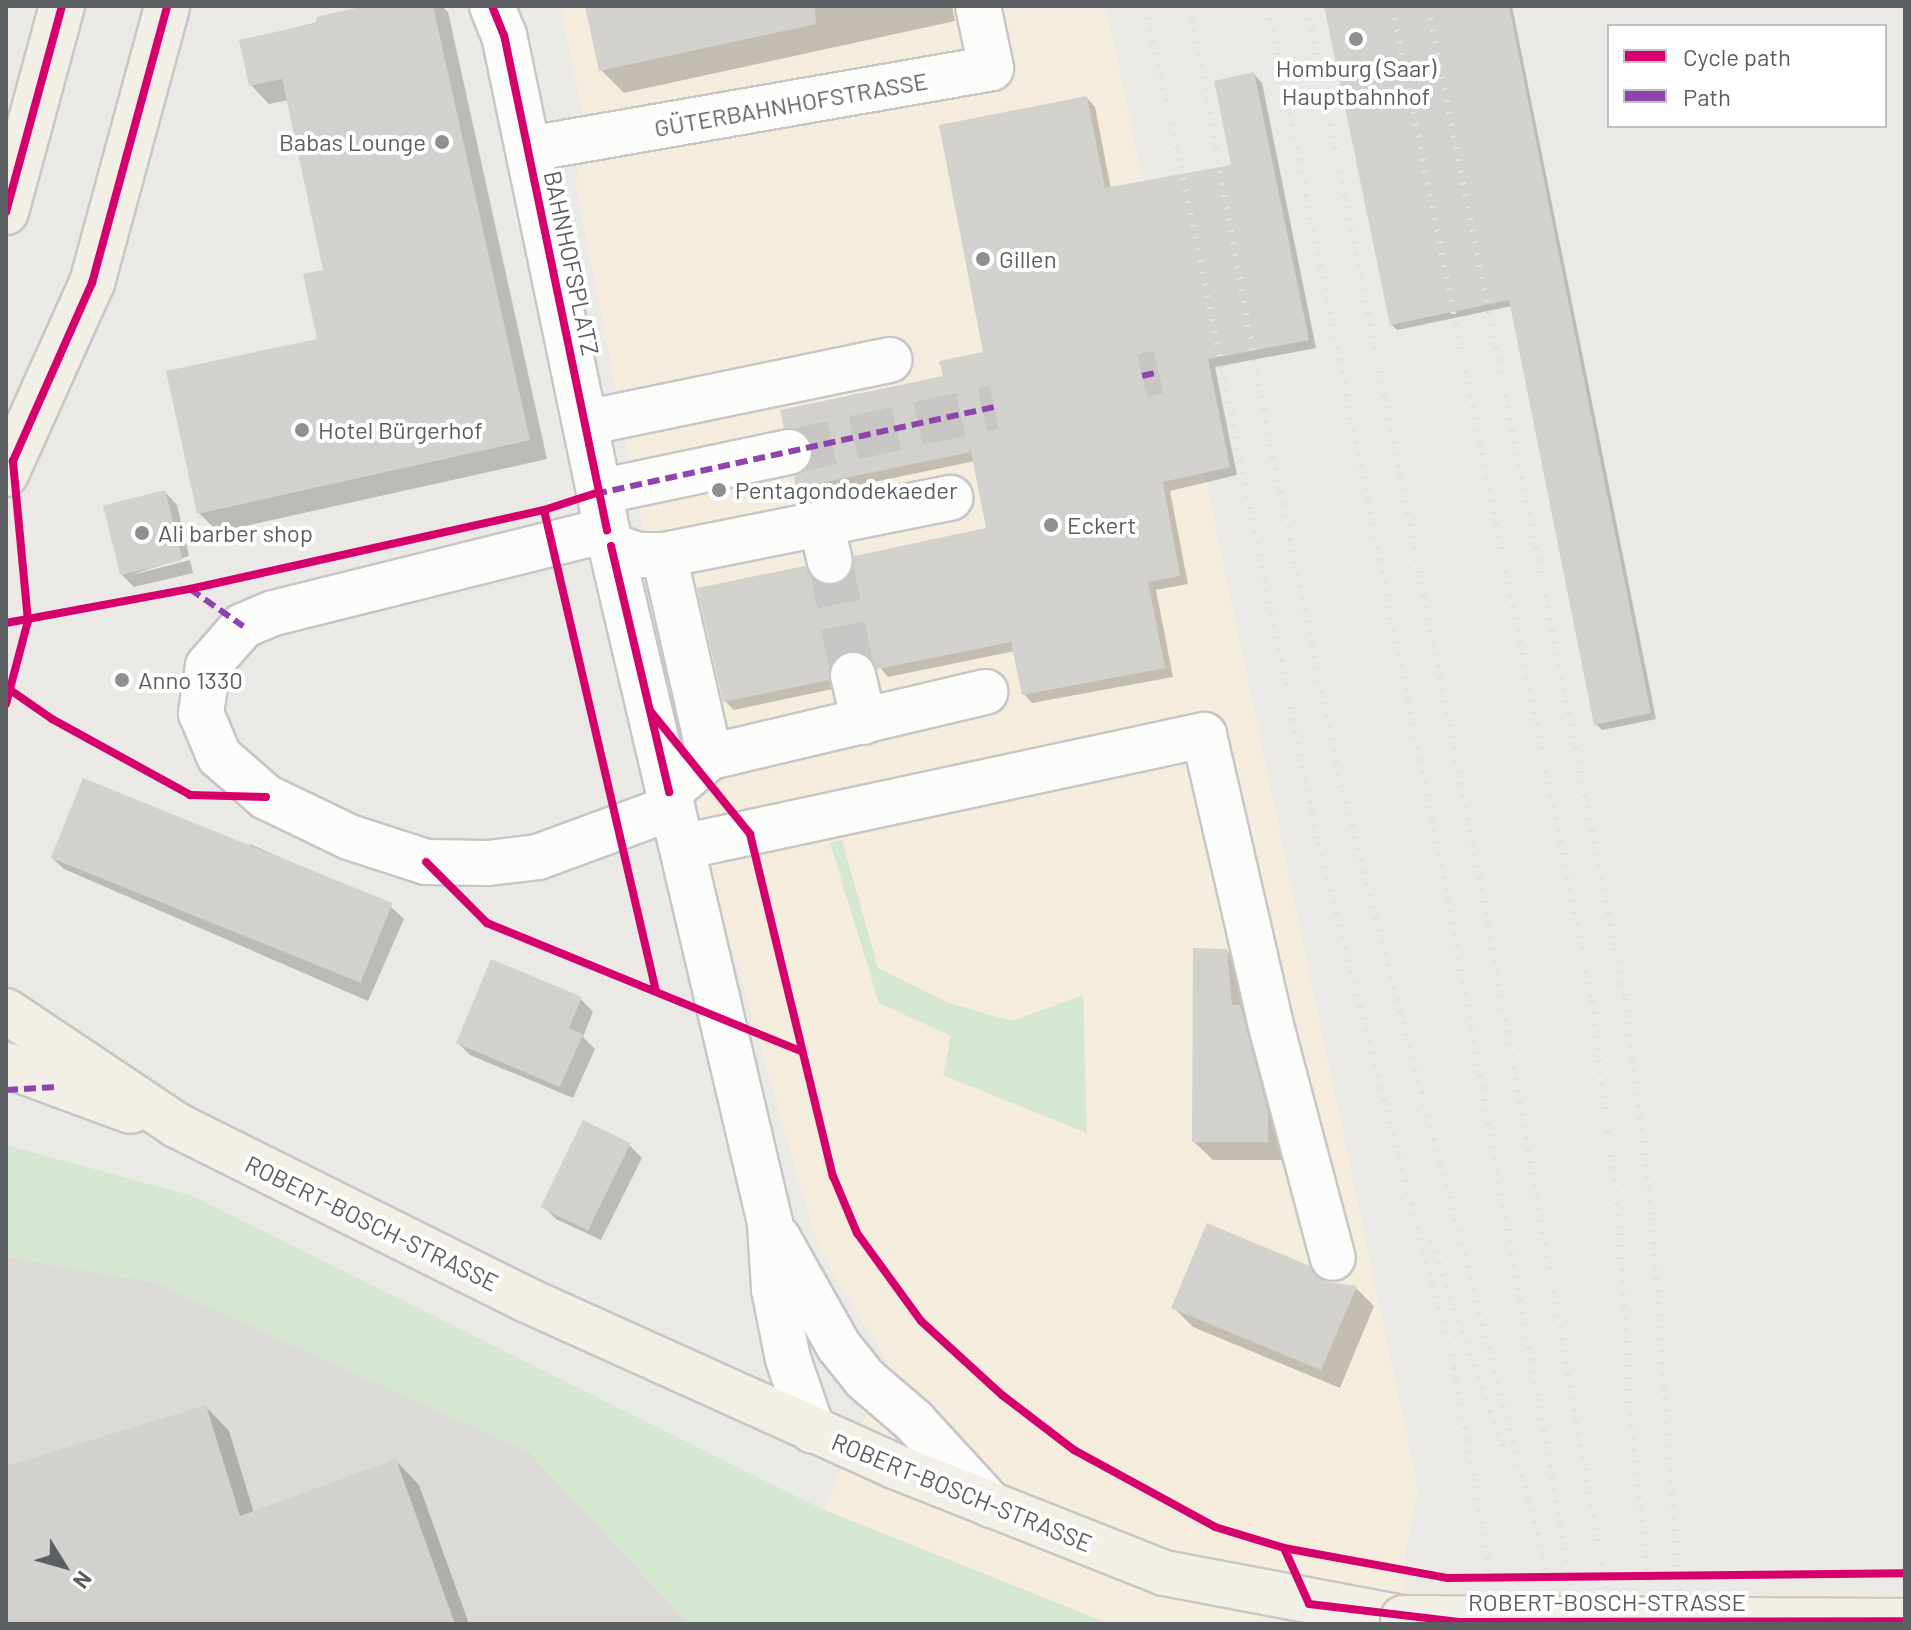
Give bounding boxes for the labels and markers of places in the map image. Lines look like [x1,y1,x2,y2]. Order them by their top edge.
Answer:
marker: Homburg (Saar) Hauptbahnhof [1345,28,1367,50]
place label: Homburg (Saar) Hauptbahnhof [1276,54,1436,110]
place label: Babas Lounge [279,128,426,156]
marker: Babas Lounge [433,133,451,151]
place label: Gillen [999,245,1057,273]
marker: Gillen [974,250,992,268]
place label: Hotel Bürgerhof [318,416,483,444]
marker: Hotel Bürgerhof [293,421,311,439]
place label: Pentagondodekaeder [735,476,958,504]
marker: Pentagondodekaeder [710,481,728,499]
place label: Eckert [1067,511,1136,539]
marker: Eckert [1042,516,1060,534]
place label: Ali barber shop [158,519,313,547]
marker: Ali barber shop [133,524,151,542]
place label: Anno 1330 [138,666,243,694]
marker: Anno 1330 [113,671,131,689]

